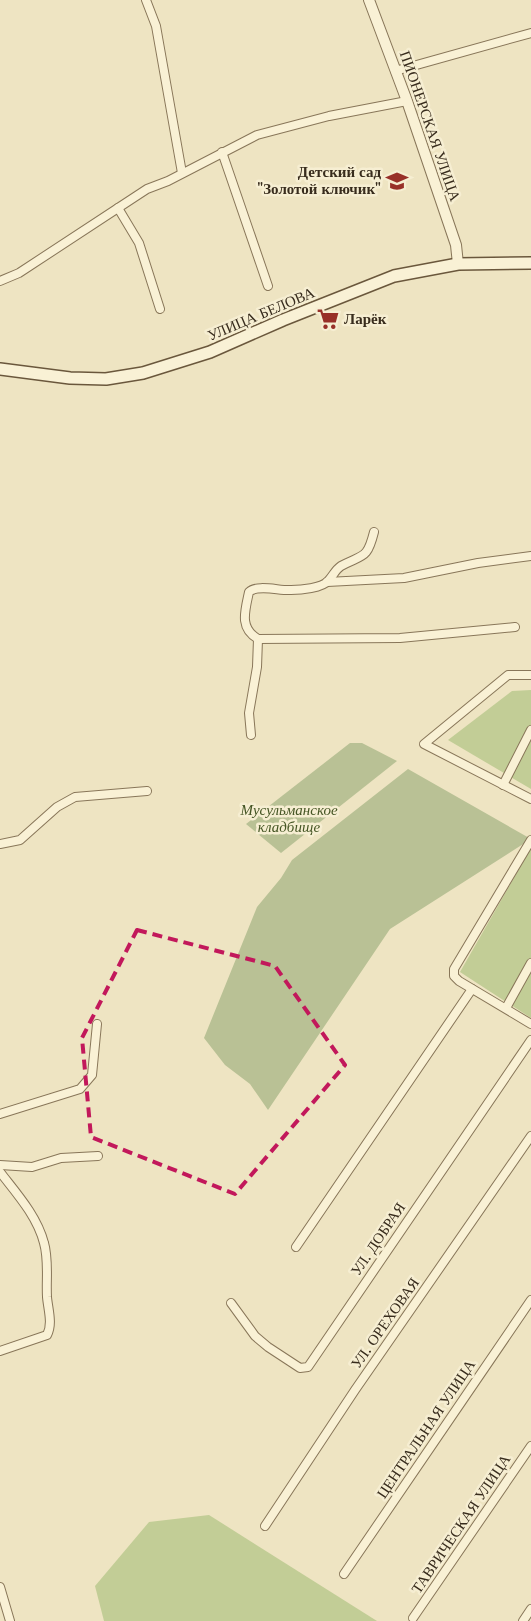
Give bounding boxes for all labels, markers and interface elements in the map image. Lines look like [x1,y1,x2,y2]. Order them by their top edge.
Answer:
street label: ПИОНЕРСКАЯ УЛИЦА [396,48,465,204]
place label: Детский сад "Золотой ключик" [257,162,381,198]
school or university icon: Детский сад "Золотой ключик" [384,168,410,194]
street label: УЛИЦА БЕЛОВА [204,282,317,345]
supermarket icon: Ларёк [315,306,341,332]
place label: Ларёк [344,309,387,328]
park label: Мусульманское кладбище [239,800,338,836]
street label: УЛ. ДОБРАЯ [346,1198,409,1279]
street label: УЛ. ОРЕХОВАЯ [346,1274,423,1372]
street label: ЦЕНТРАЛЬНАЯ УЛИЦА [372,1355,479,1502]
street label: ТАВРИЧЕСКАЯ УЛИЦА [407,1450,514,1597]

